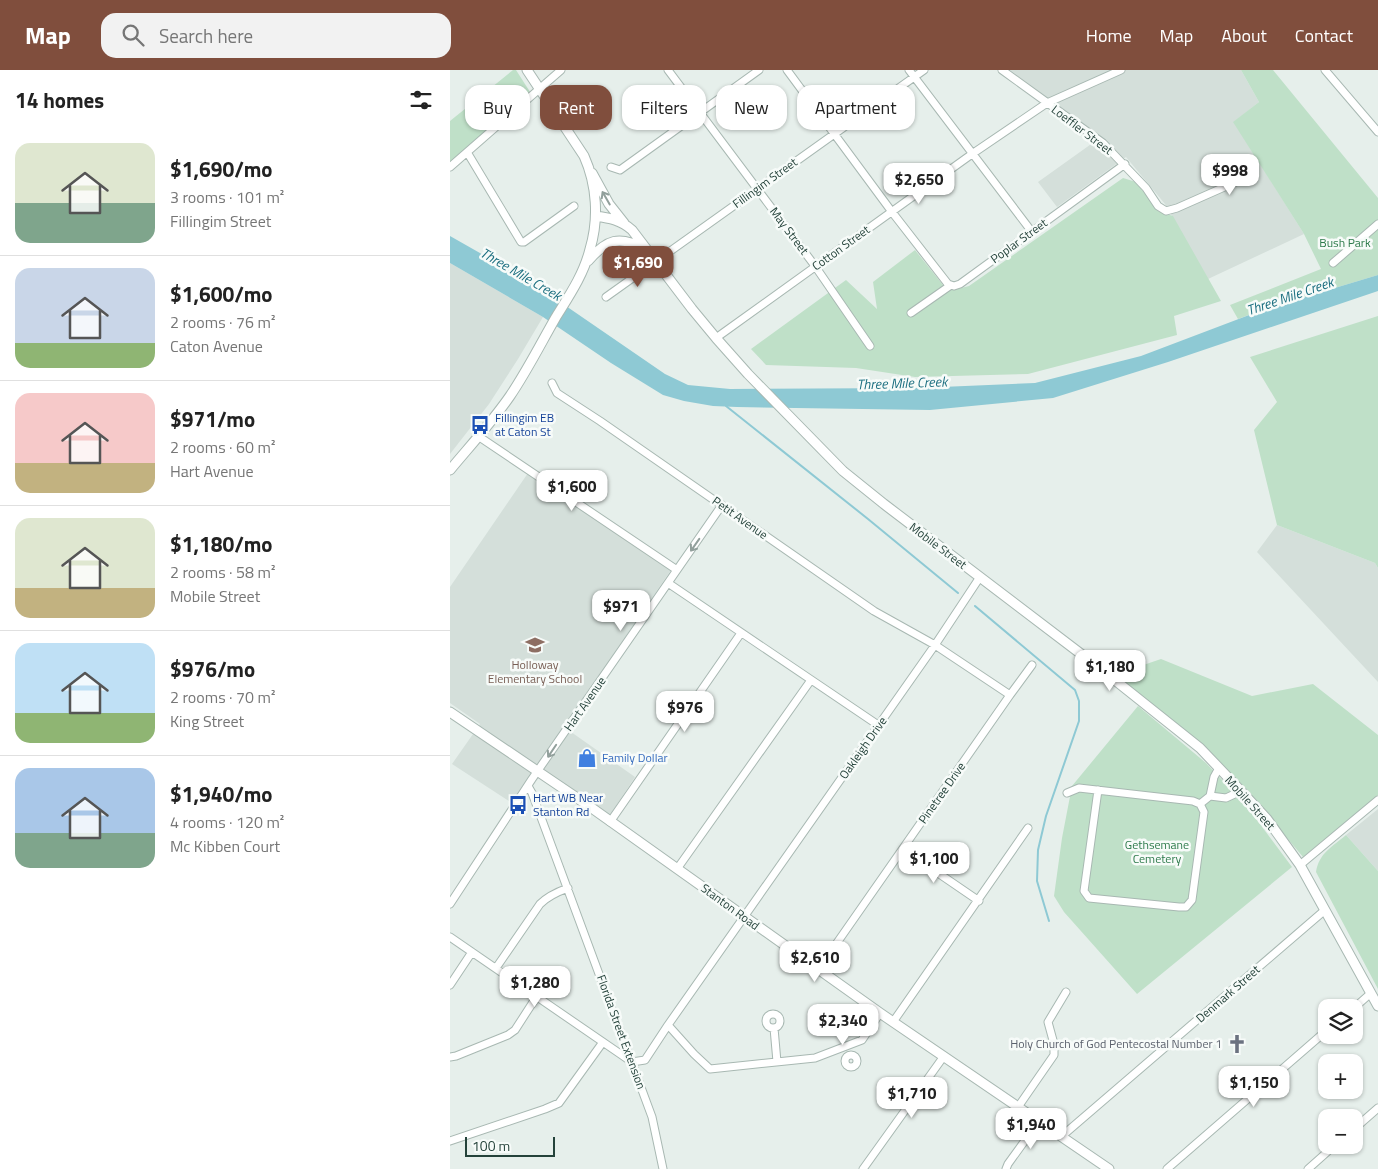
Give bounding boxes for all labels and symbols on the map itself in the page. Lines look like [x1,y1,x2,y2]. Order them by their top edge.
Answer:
street label: Loeffler Street [1048,100,1118,160]
street label: Fillingim Street [728,152,802,213]
pin: $998 [1200,154,1260,196]
pin: $2,650 [878,162,960,205]
one-way arrow [601,191,611,205]
street label: May Street [765,203,814,259]
street label: Poplar Street [986,213,1052,268]
street label: Cotton Street [808,220,874,275]
park label: Bush Park [1319,233,1371,252]
water label: Three Mile Creek [477,242,567,306]
pin: $1,690 [597,246,679,288]
water label: Three Mile Creek [1244,270,1338,320]
water label: Three Mile Creek [856,370,949,395]
place label: Fillingim EB at Caton St [495,408,554,441]
bus stop icon: Fillingim EB at Caton St [469,414,491,436]
pin: $1,600 [531,470,613,512]
street label: Petit Avenue [708,491,772,544]
street label: Mobile Street [906,518,972,574]
one-way arrow [689,538,700,552]
pin: $971 [591,590,651,632]
school or university icon: Holloway Elementary School [524,634,546,656]
pin: $1,180 [1069,650,1151,692]
place label: Holloway Elementary School [488,655,582,688]
street label: Hart Avenue [559,673,610,735]
pin: $976 [655,690,715,733]
street label: Oakleigh Drive [834,713,891,783]
one-way arrow [547,743,557,757]
shop icon: Family Dollar [576,747,598,769]
place label: Family Dollar [602,748,668,767]
street label: Pinetree Drive [913,758,970,827]
street label: Mobile Street [1221,771,1281,835]
place label: Hart WB Near Stanton Rd [533,788,603,821]
bus stop icon: Hart WB Near Stanton Rd [507,794,529,816]
park label: Gethsemane Cemetery [1125,835,1189,868]
pin: $1,100 [893,842,975,884]
street label: Stanton Road [697,879,764,934]
pin: $2,610 [774,940,856,983]
street label: Denmark Street [1191,960,1265,1027]
pin: $1,280 [494,966,576,1008]
street label: Florida Street Extension [592,972,651,1092]
pin: $2,340 [802,1004,884,1046]
church icon: Holy Church of God Pentecostal Number 1 [1226,1033,1248,1055]
place label: Holy Church of God Pentecostal Number 1 [1010,1034,1222,1053]
pin: $1,150 [1213,1066,1295,1108]
pin: $1,710 [871,1076,953,1119]
pin: $1,940 [990,1108,1072,1150]
scale bar [465,1134,555,1157]

